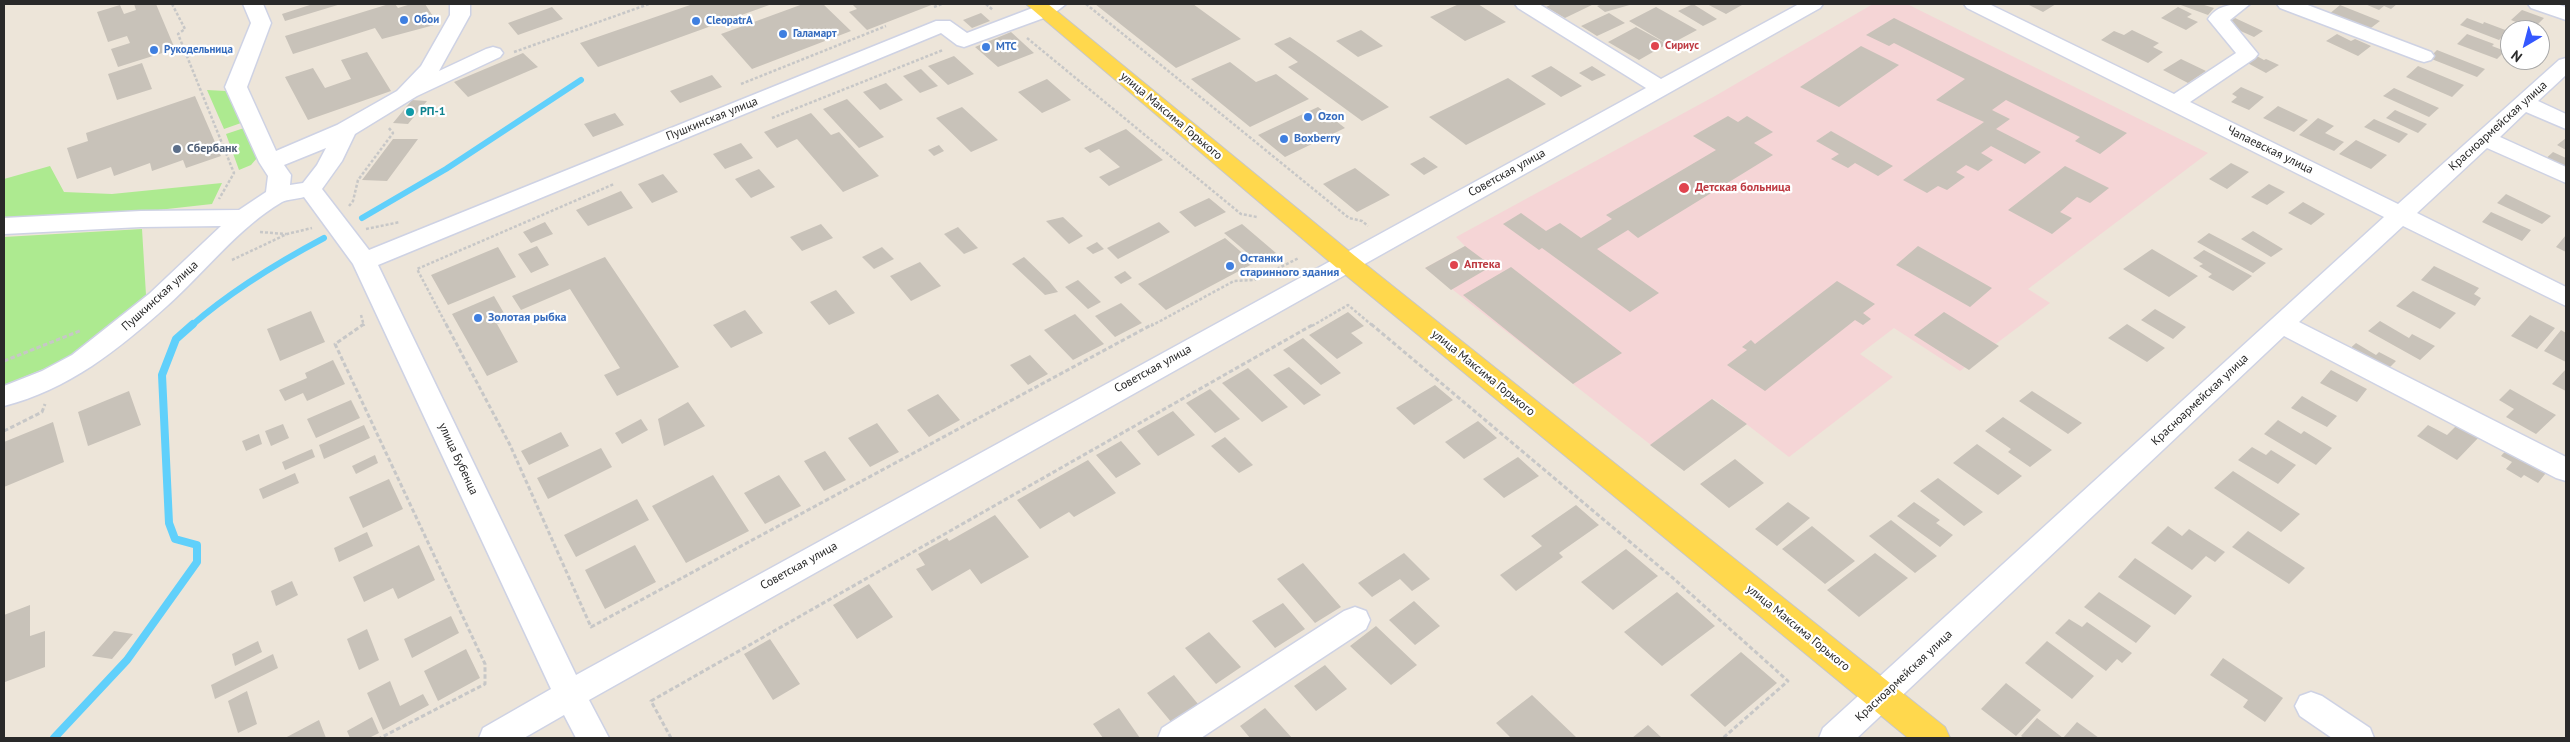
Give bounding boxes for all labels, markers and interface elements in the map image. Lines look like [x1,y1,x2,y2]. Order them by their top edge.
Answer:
place label: Обои [414,13,439,27]
marker: Обои [398,14,410,26]
place label: CleopatrA [706,14,753,28]
marker: CleopatrA [690,15,702,27]
north arrow [2500,20,2550,70]
place label: Галамарт [793,27,837,41]
marker: Галамарт [777,28,789,40]
place label: Сириус [1665,39,1699,53]
place label: МТС [996,40,1017,54]
marker: Сириус [1649,40,1661,52]
marker: МТС [980,41,992,53]
place label: Рукодельница [164,43,233,57]
marker: Рукодельница [148,44,160,56]
text: N [2507,46,2526,66]
street label: улица Максима Горького [1117,69,1225,163]
street label: Красноармейская улица [2446,78,2550,174]
street label: Пушкинская улица [664,94,760,144]
place label: РП-1 [420,105,446,119]
marker: РП-1 [404,106,416,118]
place label: Ozon [1318,110,1344,124]
marker: Ozon [1302,111,1314,123]
street label: Чапаевская улица [2225,123,2315,177]
place label: Boxberry [1294,132,1340,146]
marker: Boxberry [1278,133,1290,145]
place label: Сбербанк [187,142,237,156]
marker: Сбербанк [171,143,183,155]
street label: Советская улица [1466,146,1548,200]
marker: Детская больница [1677,181,1691,195]
place label: Детская больница [1695,181,1791,195]
place label: Останки старинного здания [1240,252,1339,280]
street label: Пушкинская улица [119,258,201,334]
place label: Аптека [1464,258,1500,272]
marker: Аптека [1448,259,1460,271]
marker: Останки старинного здания [1224,260,1236,272]
place label: Золотая рыбка [488,311,567,325]
marker: Золотая рыбка [472,312,484,324]
street label: улица Максима Горького [1428,327,1538,419]
street label: Советская улица [1112,342,1194,396]
street label: Красноармейская улица [2148,351,2252,449]
street label: улица Бубенца [435,421,481,497]
street label: Советская улица [758,539,840,593]
street label: улица Максима Горького [1743,582,1853,674]
street label: Красноармейская улица [1852,627,1956,725]

